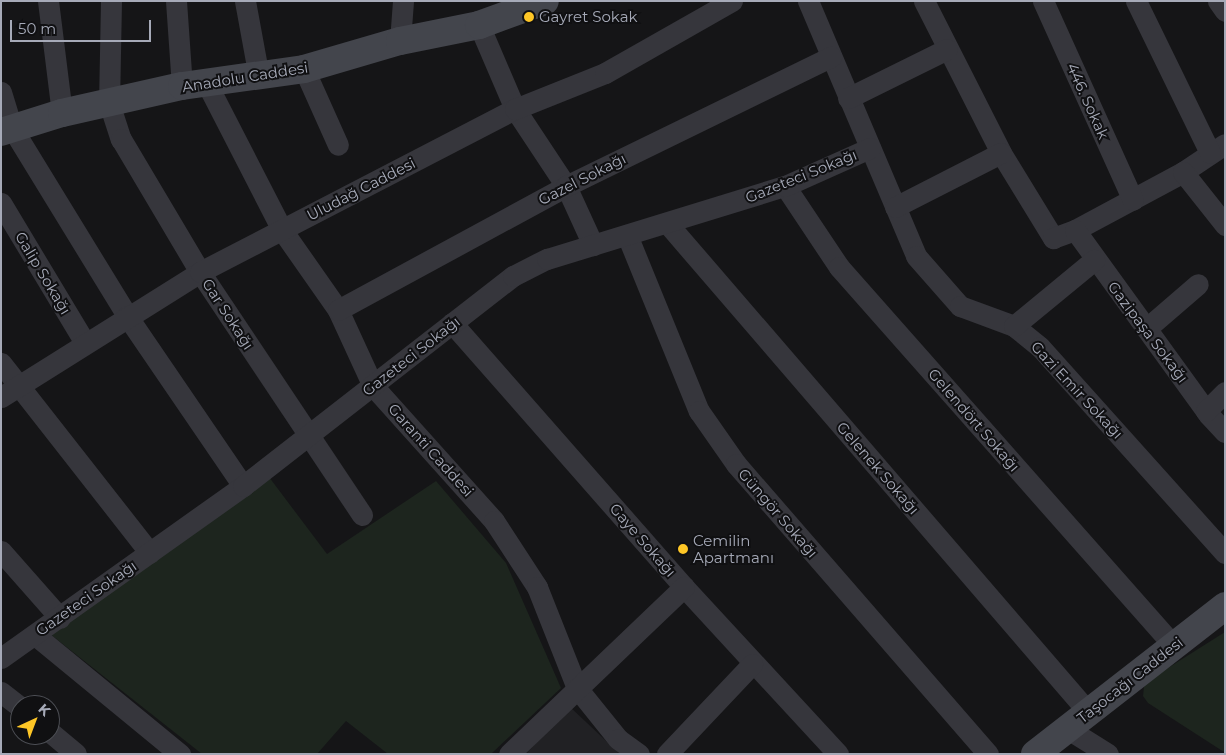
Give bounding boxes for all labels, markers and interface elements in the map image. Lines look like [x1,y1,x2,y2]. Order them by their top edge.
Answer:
place label: Gayret Sokak [539,8,637,26]
scale bar [12,10,154,42]
marker: Gayret Sokak [523,11,535,23]
text: 50 m [18,19,56,38]
street label: Anadolu Caddesi [181,58,309,96]
street label: 446. Sokak [1063,60,1113,142]
street label: Gazeteci Sokağı [743,145,859,207]
street label: Gazel Sokağı [535,149,629,209]
street label: Uludağ Caddesi [304,154,418,224]
street label: Galip Sokağı [11,228,75,318]
street label: Gar Sokağı [198,275,258,353]
street label: Gazipaşa Sokağı [1104,278,1192,386]
street label: Gazeteci Sokağı [359,312,463,400]
street label: Gazi Emir Sokağı [1027,338,1127,442]
street label: Gelendört Sokağı [924,365,1024,475]
street label: Garanti Caddesi [384,400,478,500]
street label: Gelenek Sokağı [833,418,923,518]
street label: Güngör Sokağı [734,465,822,561]
street label: Gaye Sokağı [606,500,680,580]
place label: Cemilin Apartmanı [693,531,774,566]
marker: Cemilin Apartmanı [677,543,689,555]
street label: Gazeteci Sokağı [32,557,140,639]
street label: Taşocağı Caddesi [1073,633,1187,727]
north arrow [10,695,60,745]
text: K [35,700,54,720]

